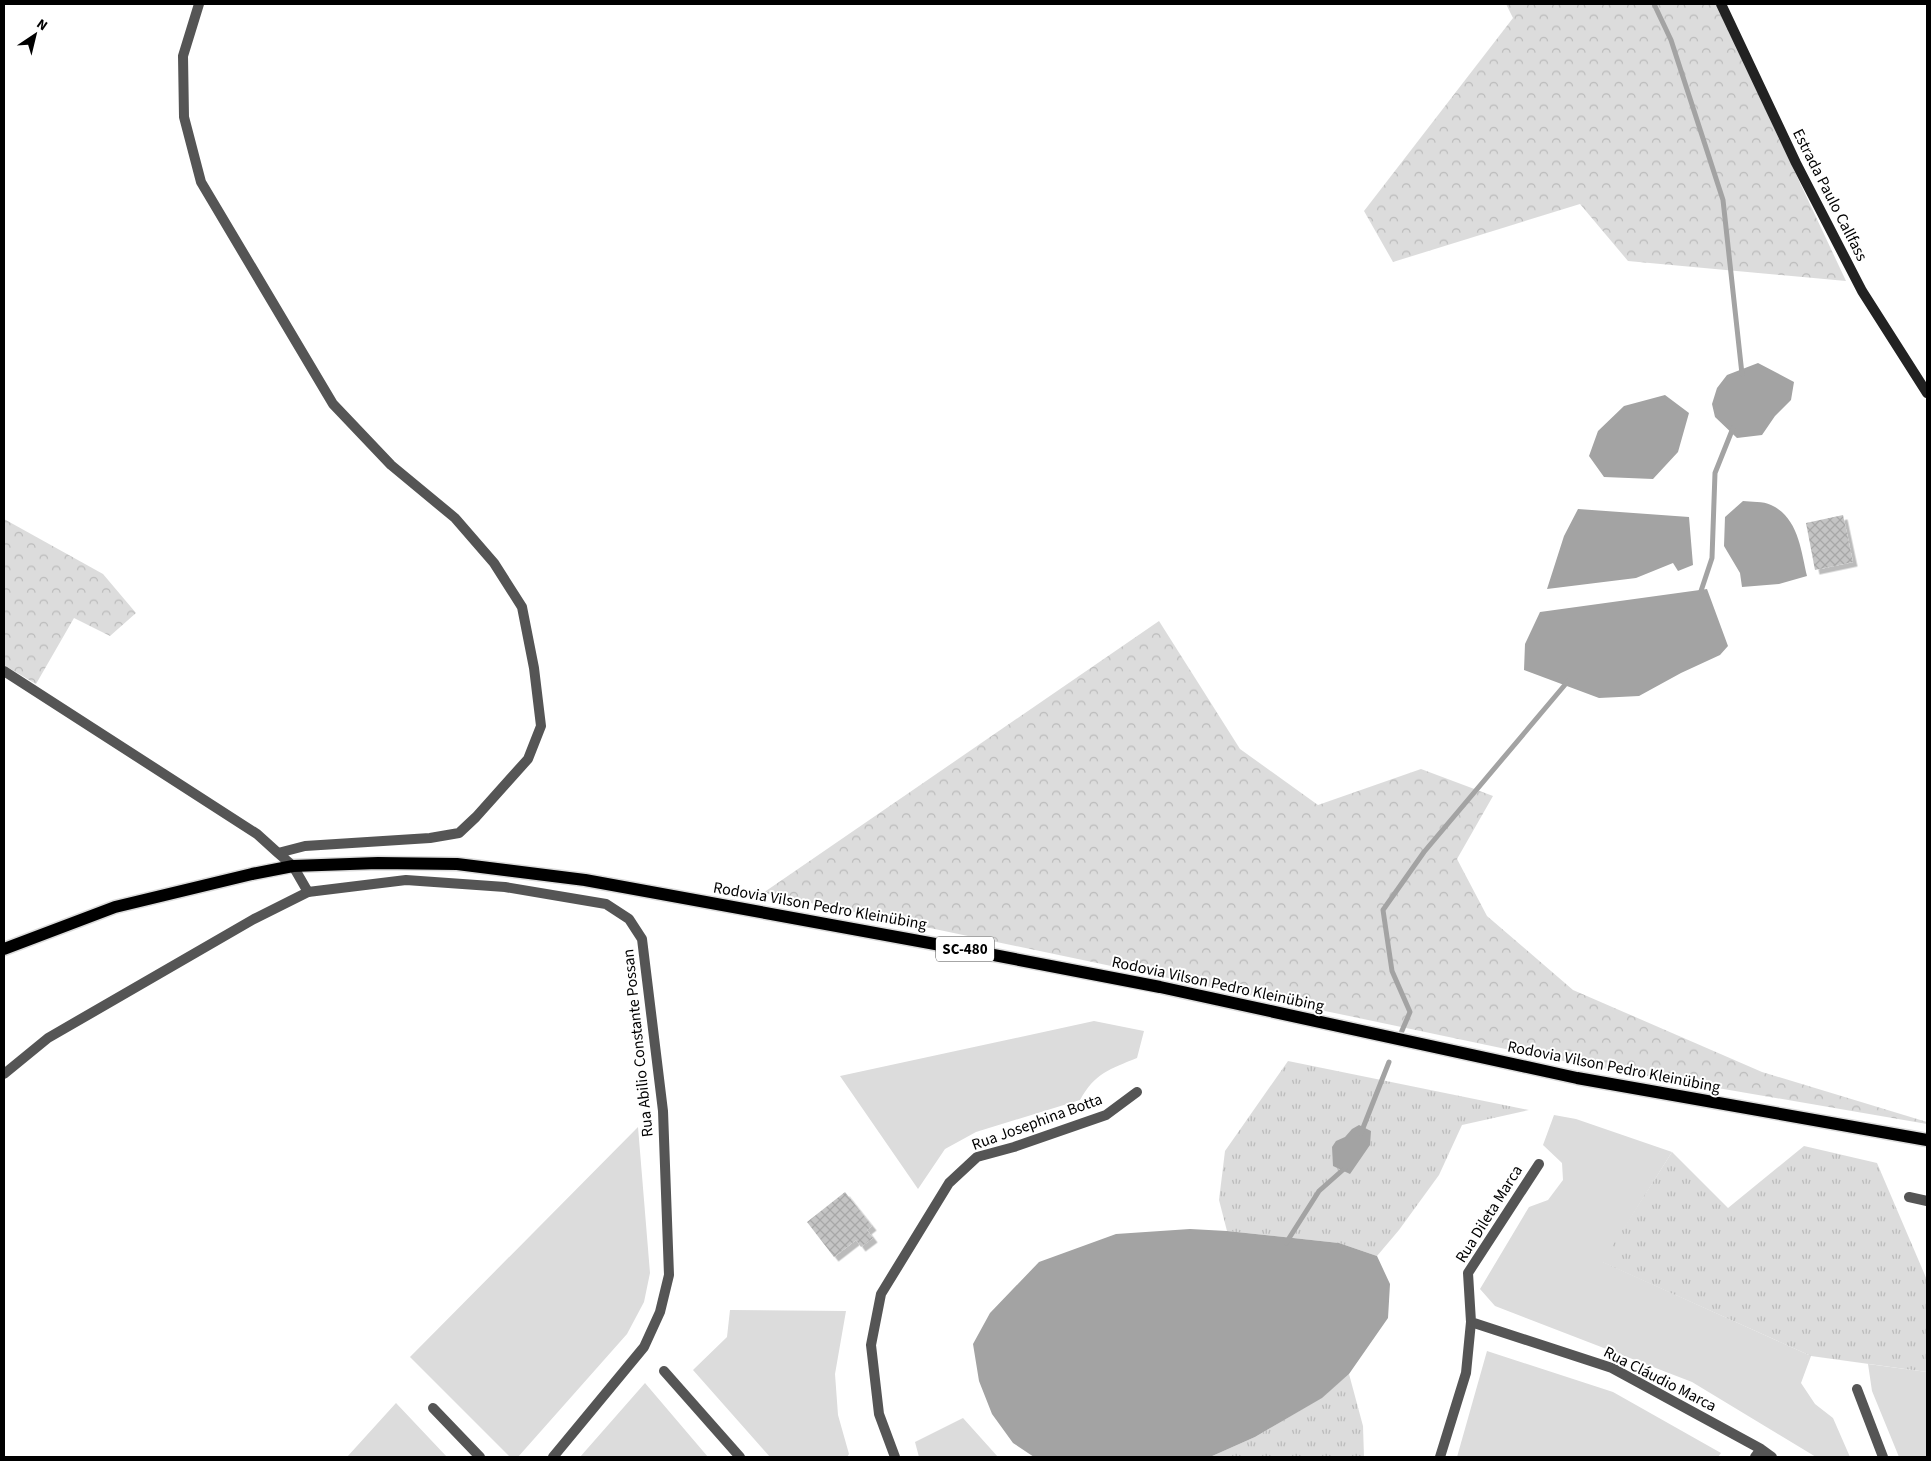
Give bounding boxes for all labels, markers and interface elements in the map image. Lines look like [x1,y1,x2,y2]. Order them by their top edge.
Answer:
north arrow [10,10,60,60]
text: N [32,14,51,36]
street label: Estrada Paulo Callfass [1787,125,1873,265]
street label: Rodovia Vilson Pedro Kleinübing [712,876,928,936]
road number: SC-480 [936,936,994,962]
street label: Rua Abilio Constante Possan [617,948,659,1138]
street label: Rodovia Vilson Pedro Kleinübing [1110,951,1326,1017]
street label: Rodovia Vilson Pedro Kleinübing [1506,1036,1722,1098]
street label: Rua Josephina Botta [969,1088,1105,1156]
street label: Rua Dileta Marca [1450,1161,1528,1267]
street label: Rua Cláudio Marca [1600,1341,1720,1417]

